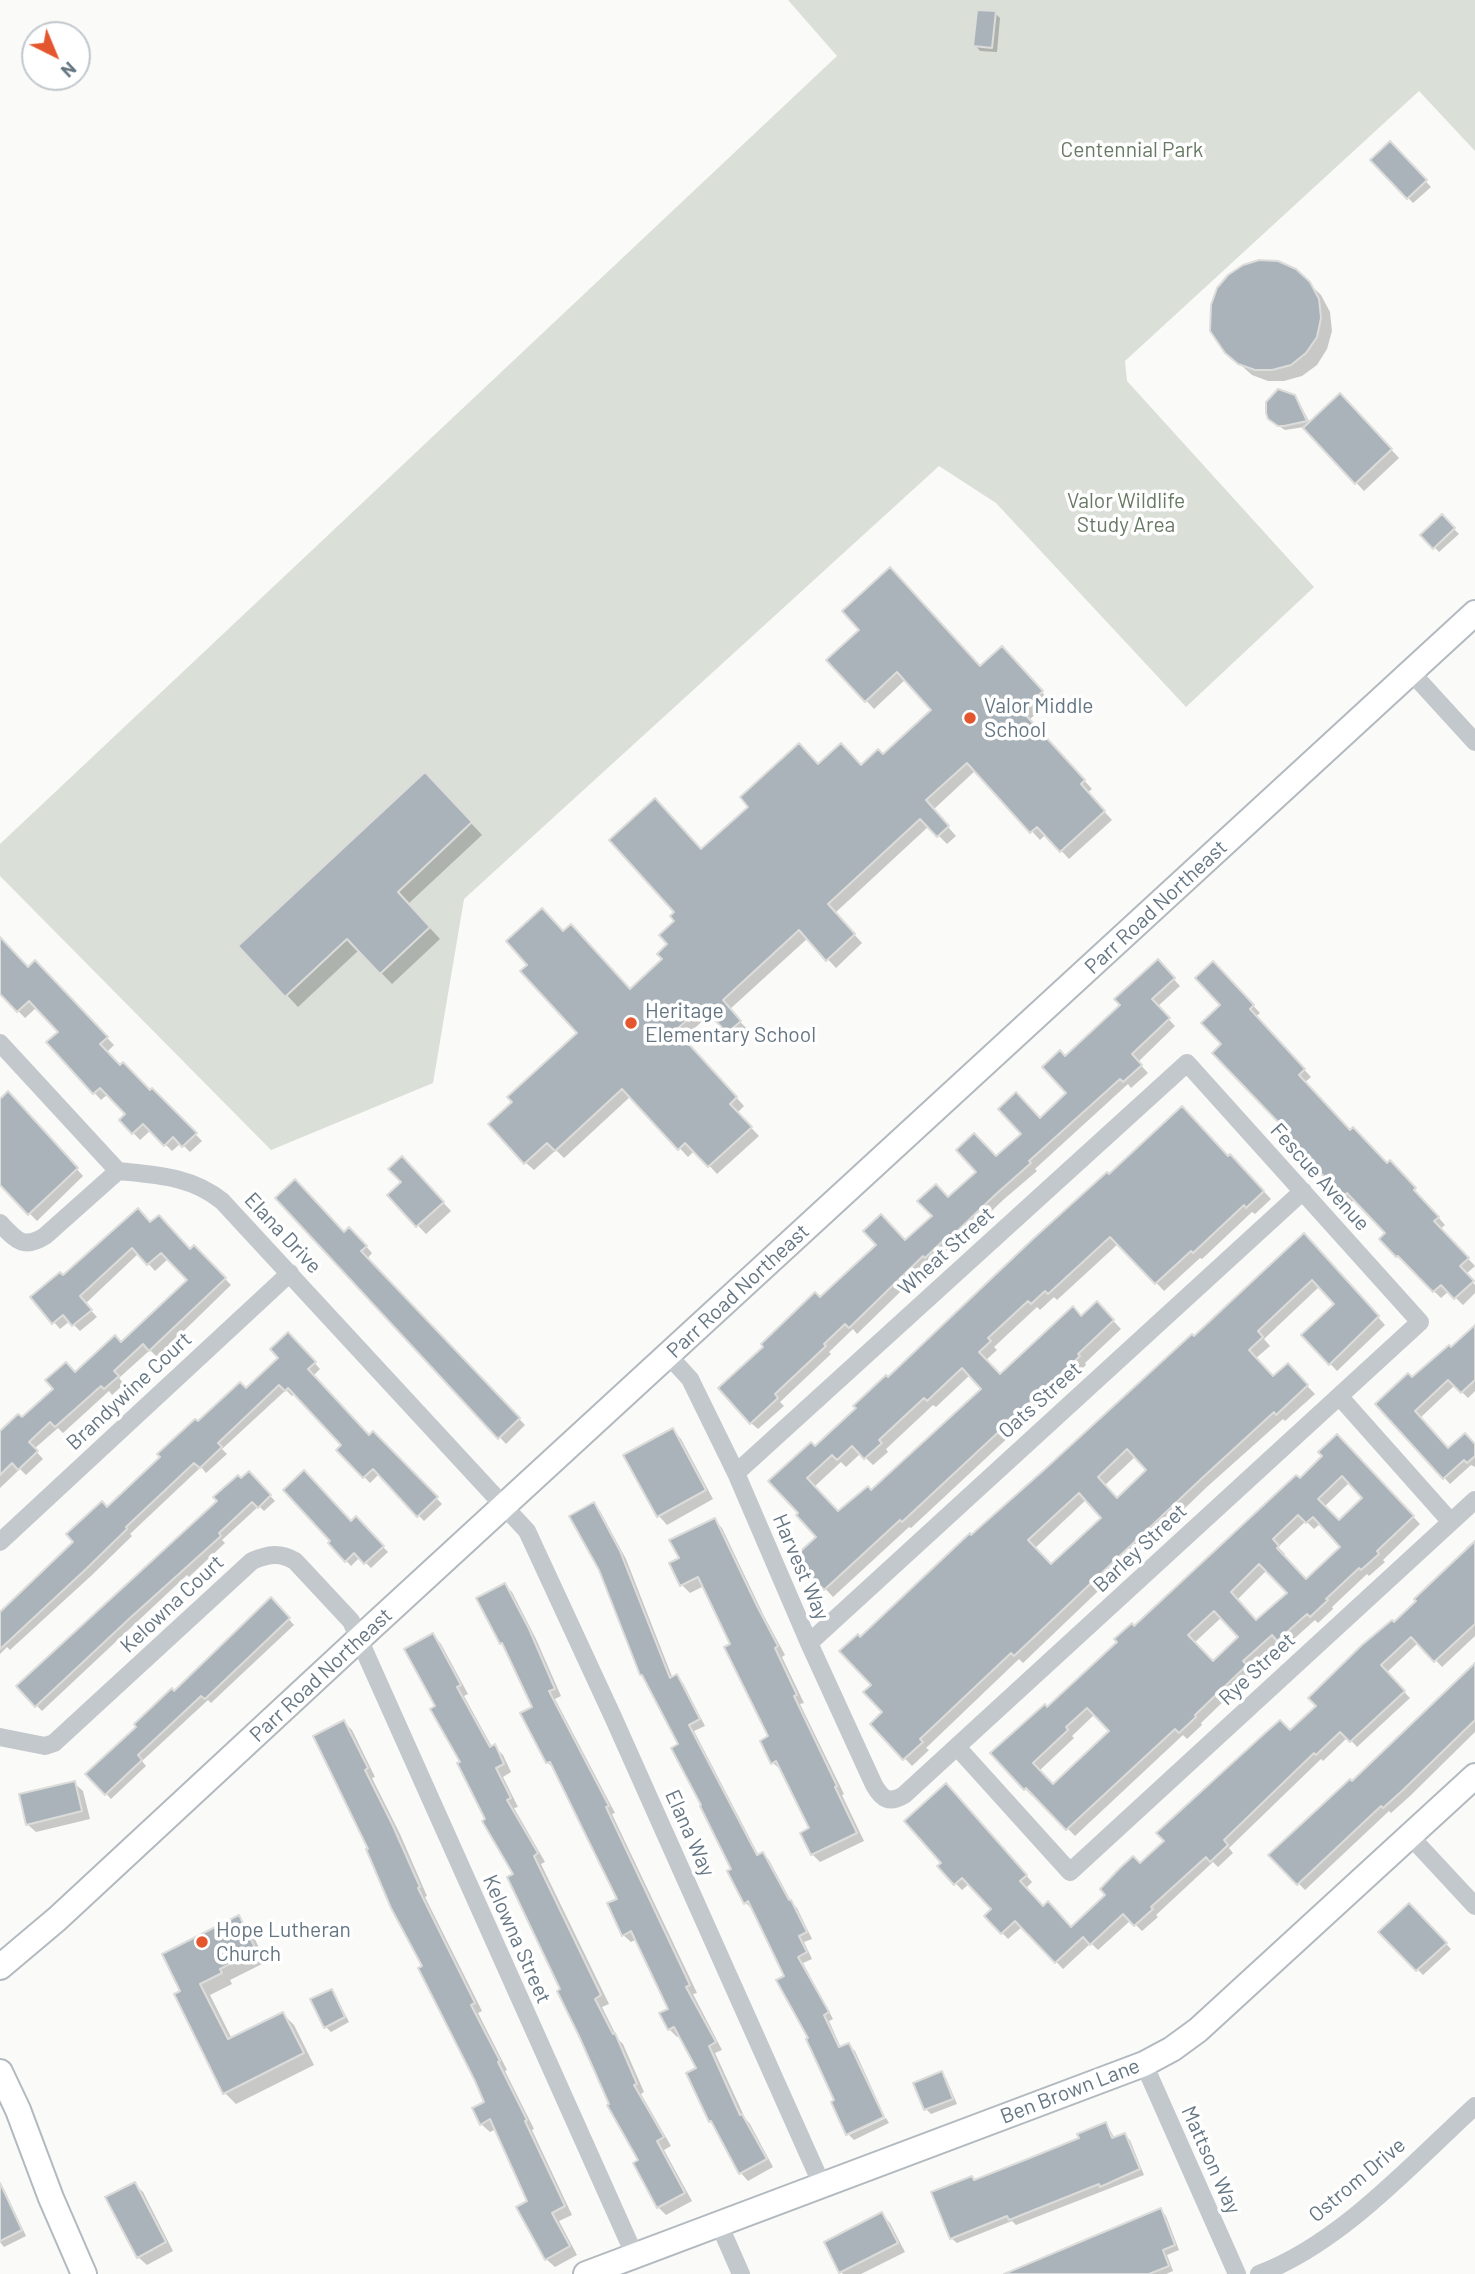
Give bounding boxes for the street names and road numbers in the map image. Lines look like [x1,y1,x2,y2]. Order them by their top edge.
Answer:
street label: Parr Road Northeast [1080,835,1232,979]
street label: Fescue Avenue [1265,1118,1375,1236]
street label: Elana Drive [239,1187,327,1279]
street label: Wheat Street [893,1201,999,1301]
street label: Parr Road Northeast [662,1219,814,1363]
street label: Brandywine Court [61,1327,197,1455]
street label: Oats Street [993,1356,1087,1444]
street label: Barley Street [1088,1498,1192,1598]
street label: Harvest Way [767,1510,835,1624]
street label: Kelowna Court [115,1550,229,1658]
street label: Parr Road Northeast [245,1603,397,1747]
street label: Rye Street [1214,1627,1300,1711]
street label: Elana Way [660,1786,720,1880]
street label: Kelowna Street [477,1871,557,2007]
street label: Ben Brown Lane [997,2053,1143,2129]
street label: Mattson Way [1176,2102,1246,2218]
street label: Ostrom Drive [1304,2132,1410,2228]

